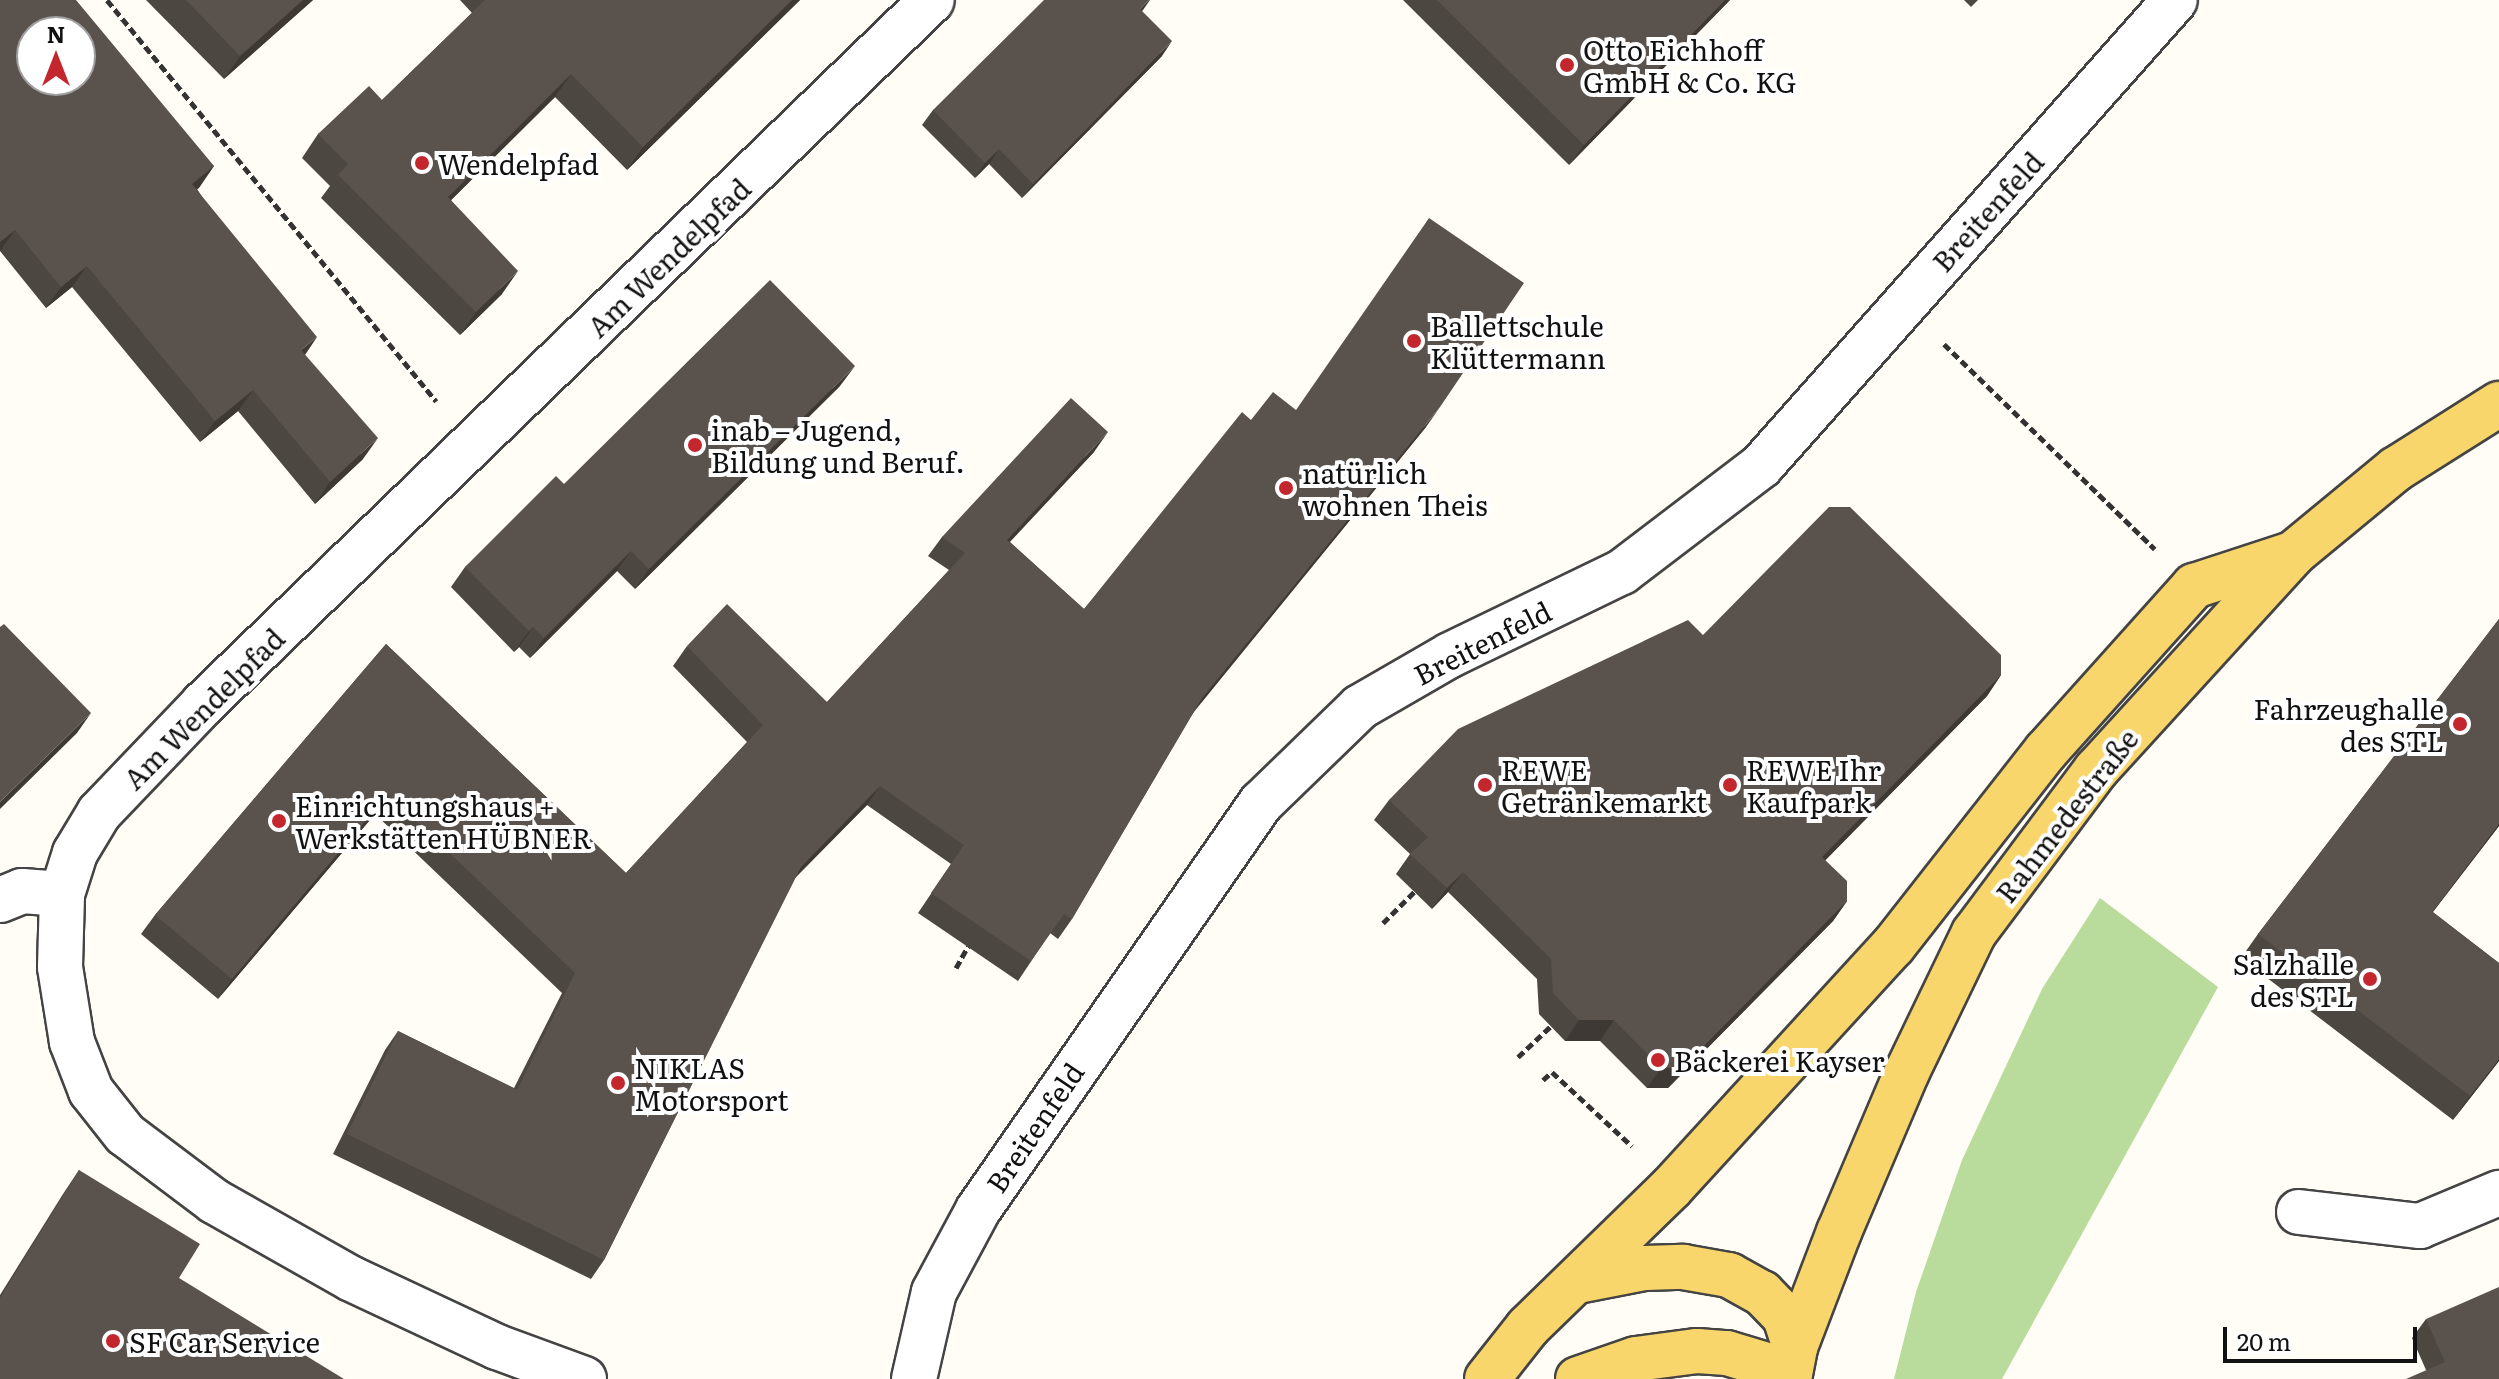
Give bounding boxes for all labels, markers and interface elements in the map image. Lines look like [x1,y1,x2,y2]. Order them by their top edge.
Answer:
north arrow [16,16,96,96]
text: N [47,17,65,50]
place label: Otto Eichhoff GmbH & Co. KG [1583,32,1796,98]
marker: Otto Eichhoff GmbH & Co. KG [1558,56,1576,74]
street label: Breitenfeld [1925,144,2049,278]
place label: Wendelpfad [438,146,599,180]
marker: Wendelpfad [413,154,431,172]
street label: Am Wendelpfad [580,171,756,343]
place label: Ballettschule Klüttermann [1430,308,1606,374]
marker: Ballettschule Klüttermann [1405,332,1423,350]
place label: inab – Jugend, Bildung und Beruf. [711,412,965,478]
marker: inab – Jugend, Bildung und Beruf. [686,436,704,454]
place label: natürlich wohnen Theis [1302,455,1488,521]
marker: natürlich wohnen Theis [1277,479,1295,497]
street label: Breitenfeld [1408,593,1556,691]
street label: Am Wendelpfad [116,621,290,795]
place label: Fahrzeughalle des STL [2254,691,2444,757]
marker: Fahrzeughalle des STL [2451,715,2469,733]
street label: Rahmedestraße [1988,722,2144,908]
place label: REWE Getränkemarkt [1501,752,1707,818]
place label: REWE Ihr Kaufpark [1746,752,1881,818]
marker: REWE Getränkemarkt [1476,776,1494,794]
marker: REWE Ihr Kaufpark [1721,776,1739,794]
place label: Einrichtungshaus + Werkstätten HÜBNER [295,788,592,854]
marker: Einrichtungshaus + Werkstätten HÜBNER [270,812,288,830]
place label: Salzhalle des STL [2233,946,2354,1012]
marker: Salzhalle des STL [2361,970,2379,988]
place label: Bäckerei Kayser [1674,1043,1884,1077]
place label: NIKLAS Motorsport [634,1050,789,1116]
marker: Bäckerei Kayser [1649,1051,1667,1069]
street label: Breitenfeld [978,1056,1090,1198]
marker: NIKLAS Motorsport [609,1074,627,1092]
scale bar [2227,1311,2421,1361]
text: 20 m [2237,1323,2291,1358]
place label: SF Car Service [129,1324,320,1358]
marker: SF Car Service [104,1332,122,1350]

